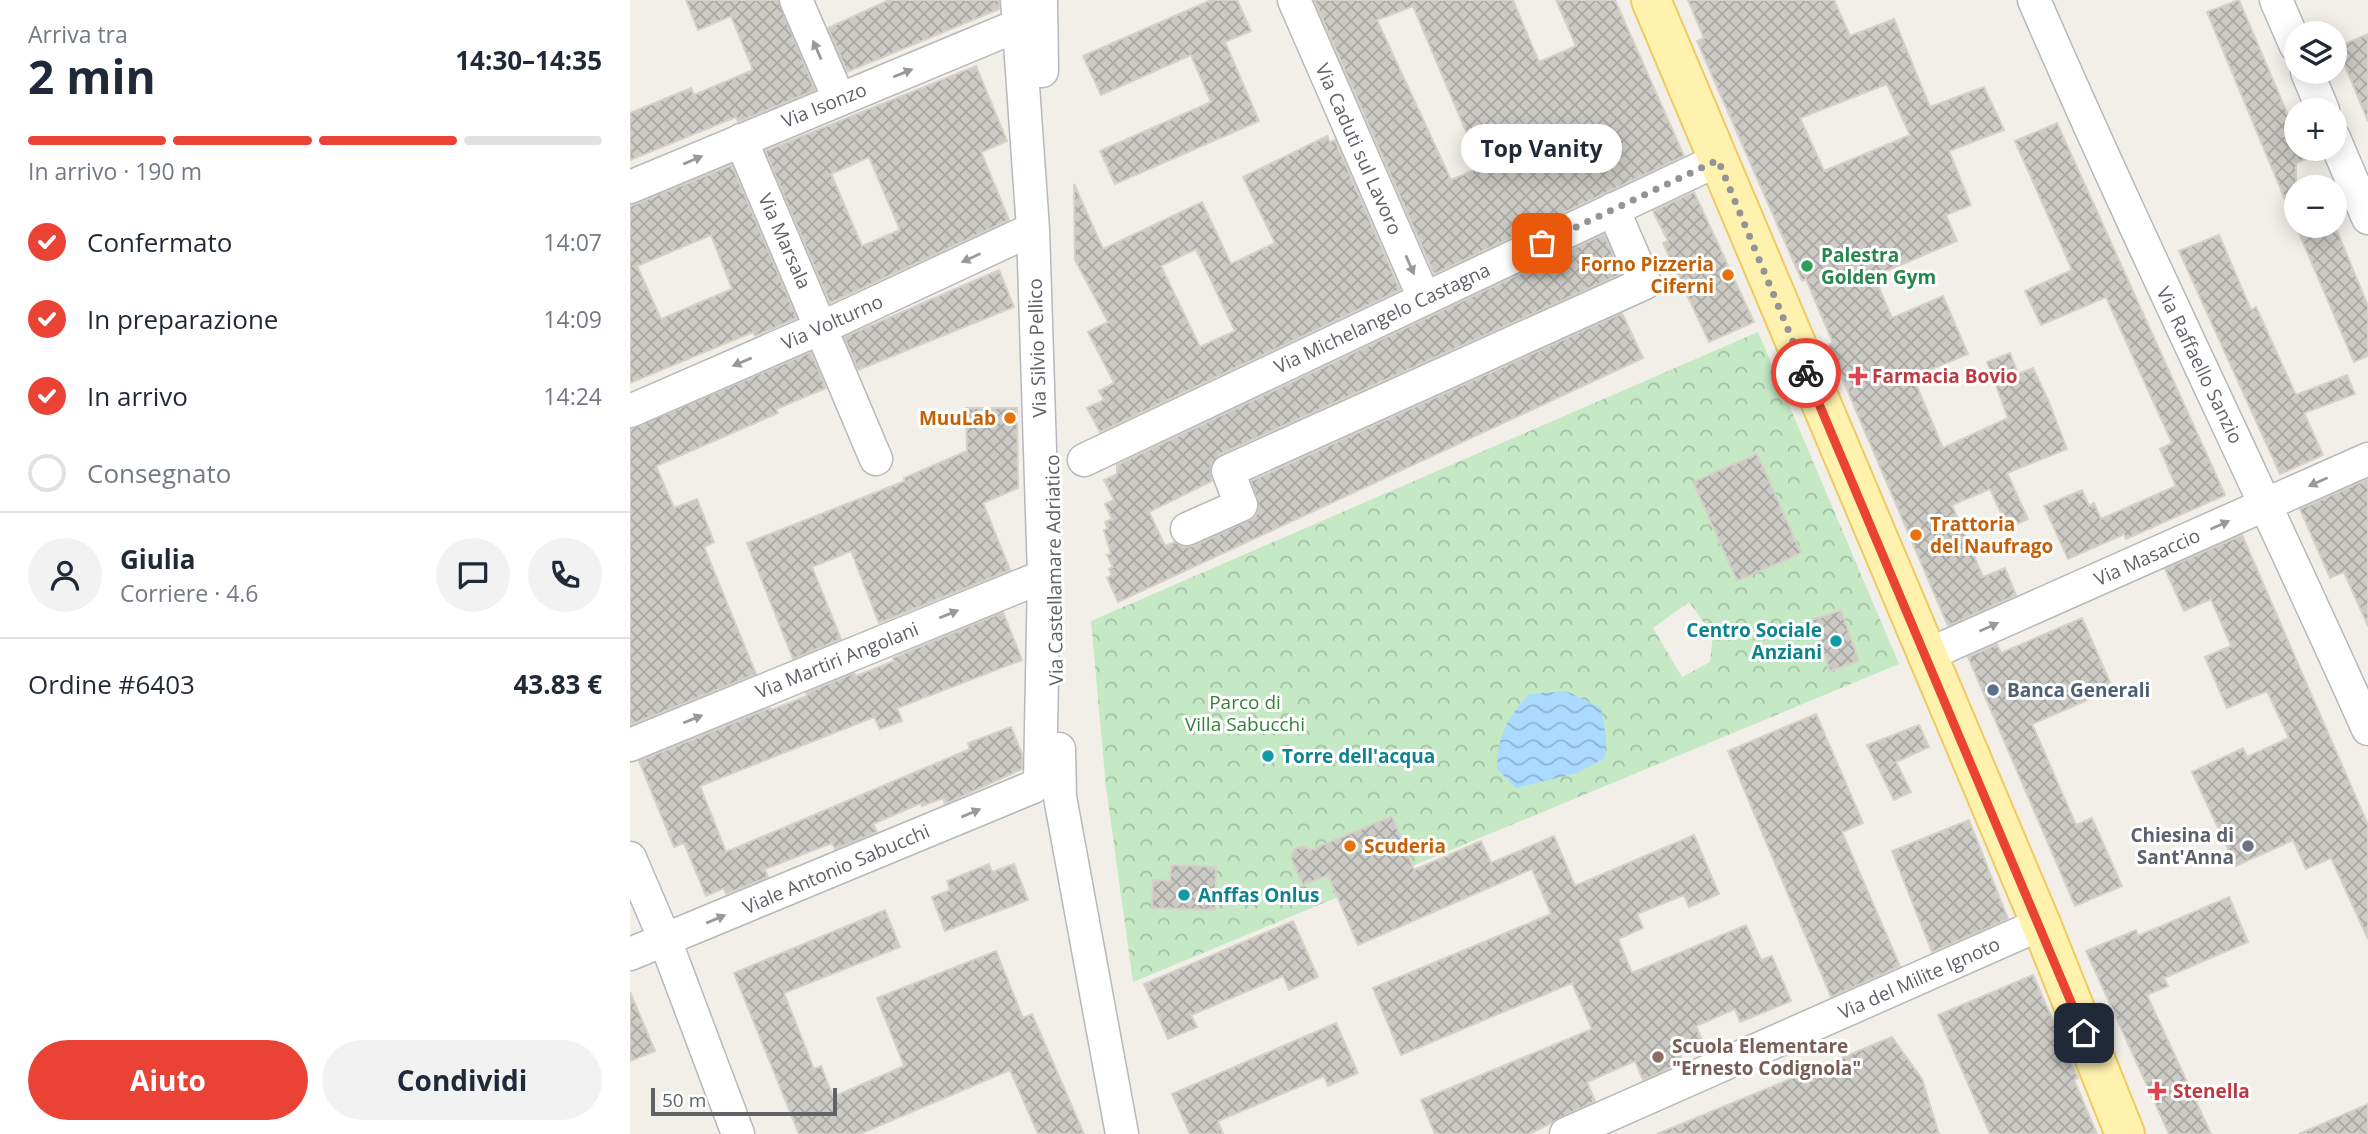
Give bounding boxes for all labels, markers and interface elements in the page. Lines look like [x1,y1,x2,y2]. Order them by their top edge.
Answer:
text: Arriva tra [28,18,128,50]
map controls [2284,21,2347,238]
button: layers [2284,21,2347,84]
one-way arrow [811,39,822,60]
text: 14:30–14:35 [455,42,602,78]
text: 2 min [28,45,156,107]
street label: Via Caduti sul Lavoro [1310,59,1408,239]
one-way arrow [893,67,913,79]
street label: Via Isonzo [778,76,870,134]
button: + [2284,98,2347,161]
callout: Top Vanity [1462,124,1622,173]
text: Top Vanity [1480,132,1603,164]
one-way arrow [683,154,703,166]
text: In arrivo · 190 m [28,155,202,187]
button: − [2284,175,2347,238]
street label: Via Marsala [752,189,818,293]
pin [1512,213,1572,273]
icon: check [28,223,66,261]
text: Confermato [87,224,232,260]
icon: bag [1523,224,1561,262]
text: 14:07 [543,226,602,258]
place label: Palestra Golden Gym [1821,242,1936,290]
place label: Forno Pizzeria Ciferni [1581,251,1714,299]
one-way arrow [961,252,981,264]
one-way arrow [1404,254,1415,275]
street label: Via Michelangelo Castagna [1270,256,1494,380]
marker: Palestra Golden Gym [1799,258,1815,274]
marker: Forno Pizzeria Ciferni [1720,267,1736,283]
street label: Via Silvio Pellico [1022,278,1052,418]
street label: Via Raffaello Sanzio [2151,282,2249,448]
street label: Via Volturno [777,288,887,356]
icon: check [28,300,66,338]
text: In preparazione [87,301,278,337]
text: 14:09 [543,303,602,335]
courier [1771,338,1841,408]
icon: bike [1787,354,1825,392]
one-way arrow [732,356,752,368]
place label: Farmacia Bovio [1872,363,2018,389]
marker: Farmacia Bovio [1850,368,1866,384]
icon: check [28,377,66,415]
text: In arrivo [87,378,188,414]
text: 14:24 [543,380,602,412]
place label: MuuLab [919,405,996,431]
marker: MuuLab [1002,410,1018,426]
street label: Via Castellamare Adriatico [1039,454,1069,686]
text: Consegnato [87,455,231,491]
one-way arrow [2307,477,2328,488]
place label: Trattoria del Naufrago [1930,511,2053,559]
one-way arrow [2209,519,2230,530]
street label: Via Masaccio [2090,522,2204,592]
marker: Trattoria del Naufrago [1908,527,1924,543]
button: person [28,538,102,612]
button: chat [436,538,510,612]
button: phone [528,538,602,612]
text: Giulia [120,541,195,577]
text: Corriere · 4.6 [120,577,259,609]
one-way arrow [939,609,960,620]
street label: Via Martiri Angolani [752,615,922,705]
place label: Centro Sociale Anziani [1686,617,1822,665]
one-way arrow [1979,621,1999,633]
marker: Centro Sociale Anziani [1828,633,1844,649]
text: Ordine #6403 [28,666,195,702]
text: 43.83 € [514,666,602,702]
place label: Banca Generali [2007,677,2150,703]
marker: Banca Generali [1985,682,2001,698]
park label: Parco di Villa Sabucchi [1185,689,1305,737]
one-way arrow [683,713,704,724]
place label: Torre dell'acqua [1282,743,1435,769]
marker: Torre dell'acqua [1260,748,1276,764]
one-way arrow [961,807,982,818]
street label: Viale Antonio Sabucchi [739,818,933,920]
place label: Chiesina di Sant'Anna [2130,822,2234,870]
place label: Scuderia [1364,833,1446,859]
marker: Scuderia [1342,838,1358,854]
marker: Chiesina di Sant'Anna [2240,838,2256,854]
place label: Anffas Onlus [1198,882,1320,908]
marker: Anffas Onlus [1176,887,1192,903]
one-way arrow [706,914,727,925]
street label: Via del Milite Ignoto [1834,931,2004,1025]
pin [2054,1003,2114,1063]
icon: home [2065,1014,2103,1052]
place label: Scuola Elementare "Ernesto Codignola" [1672,1033,1861,1081]
button: Aiuto [28,1040,308,1120]
button: Condividi [322,1040,602,1120]
marker: Scuola Elementare "Ernesto Codignola" [1650,1049,1666,1065]
place label: Stenella [2173,1078,2250,1104]
marker: Stenella [2147,1081,2167,1101]
scale bar [651,1085,836,1117]
text: 50 m [662,1087,706,1113]

